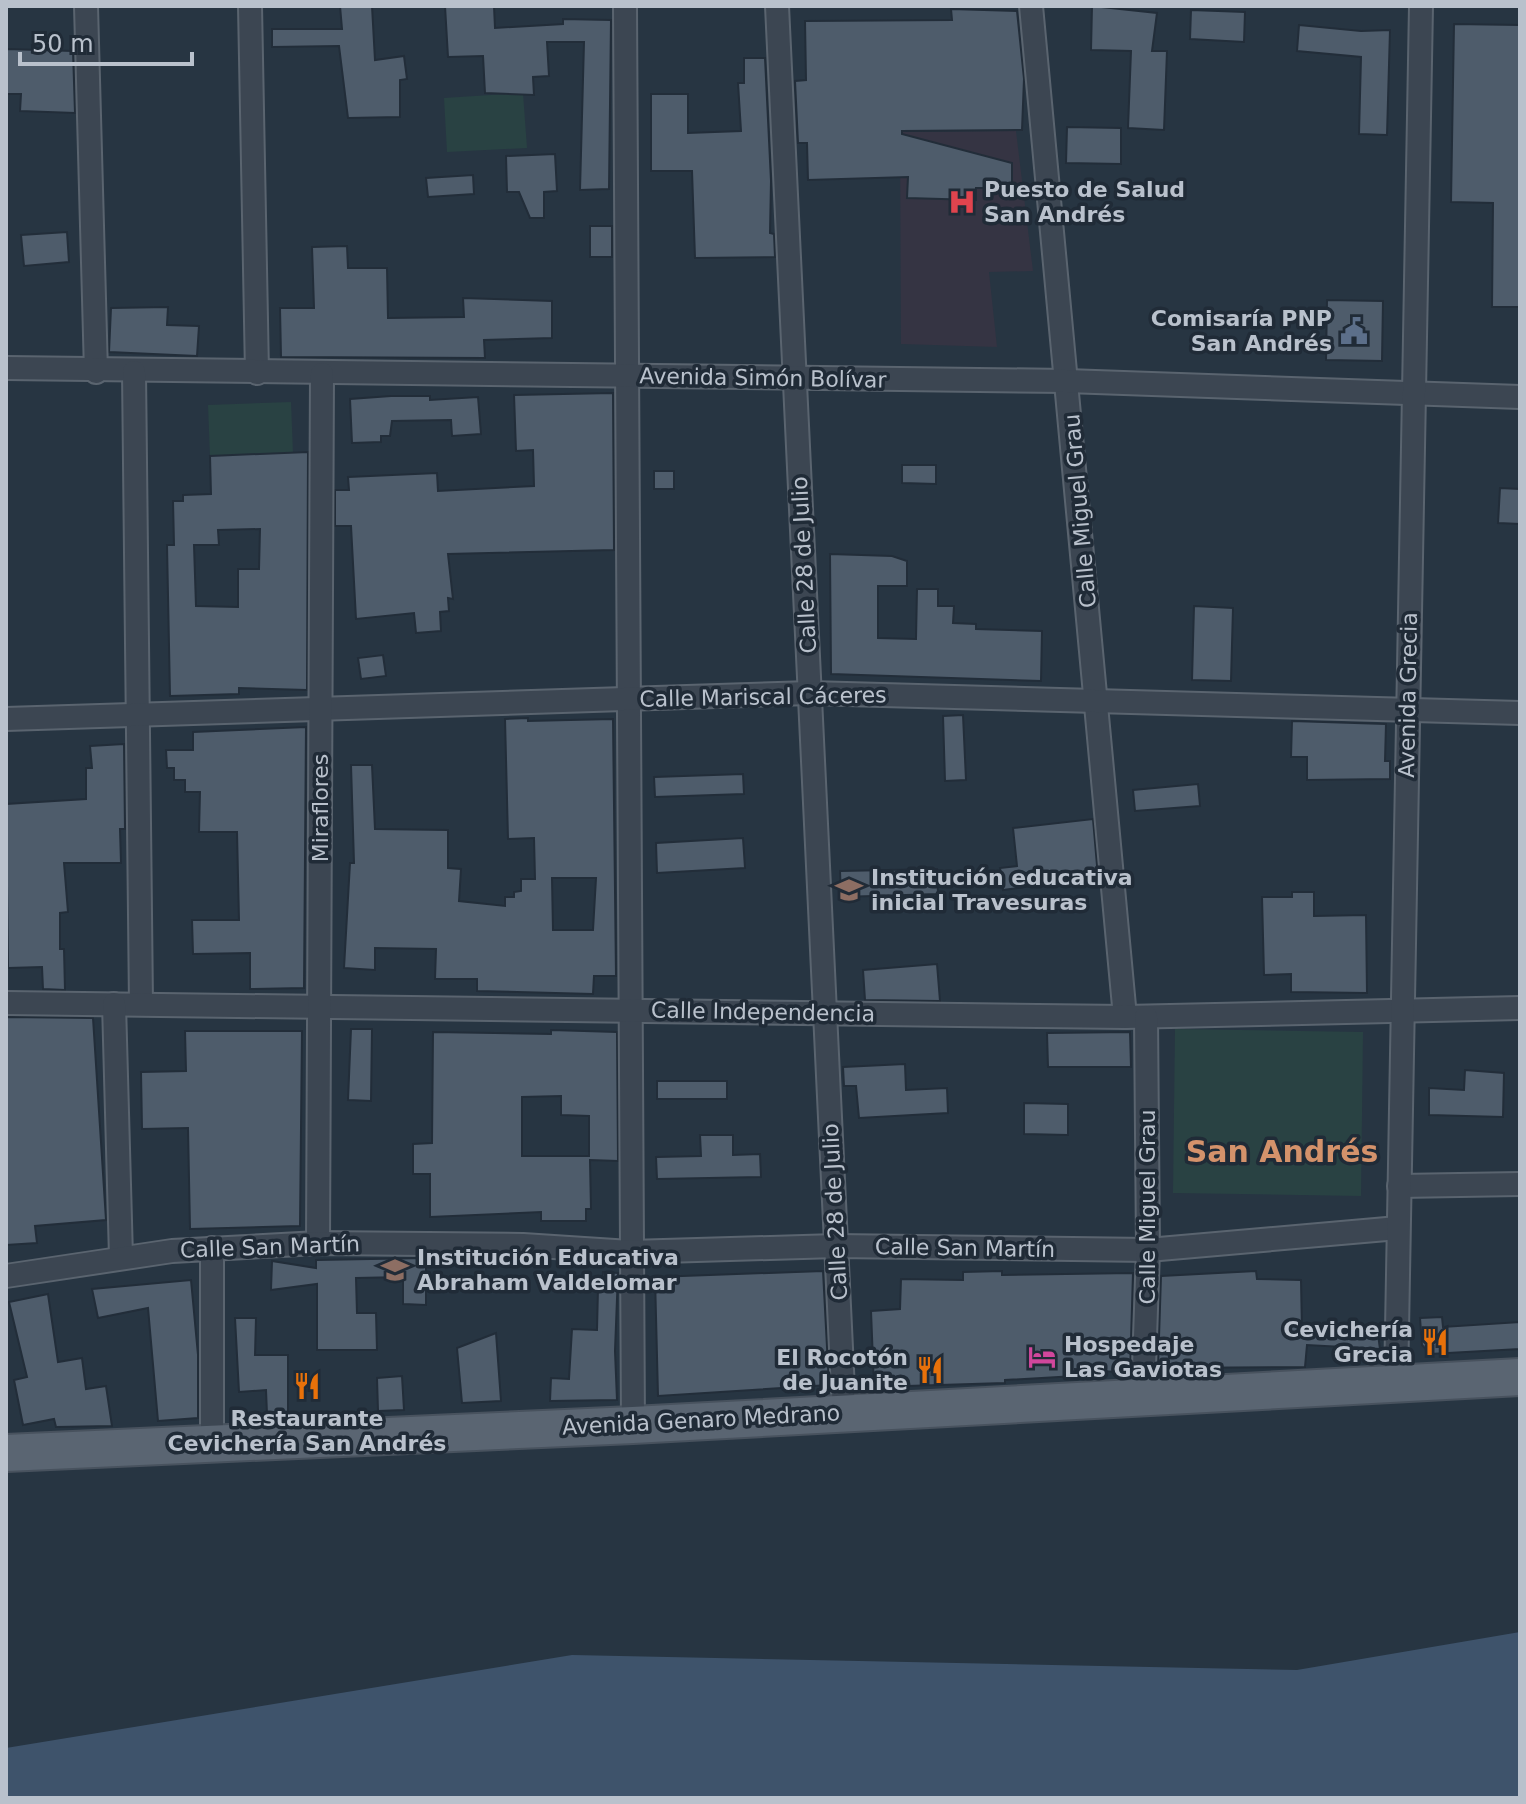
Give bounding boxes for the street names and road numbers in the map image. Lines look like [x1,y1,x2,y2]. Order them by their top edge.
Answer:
street label: Avenida Simón Bolívar [639,363,888,393]
street label: Calle Miguel Grau [1059,413,1101,609]
street label: Calle 28 de Julio [787,476,821,654]
street label: Avenida Grecia [1394,612,1422,778]
street label: Calle Mariscal Cáceres [639,682,887,712]
street label: Miraflores [308,754,333,862]
street label: Calle Independencia [651,998,875,1026]
street label: Calle Miguel Grau [1135,1110,1160,1304]
street label: Calle 28 de Julio [818,1123,852,1301]
street label: Calle San Martín [180,1231,360,1263]
street label: Calle San Martín [875,1234,1055,1262]
street label: Avenida Genaro Medrano [561,1400,841,1440]

